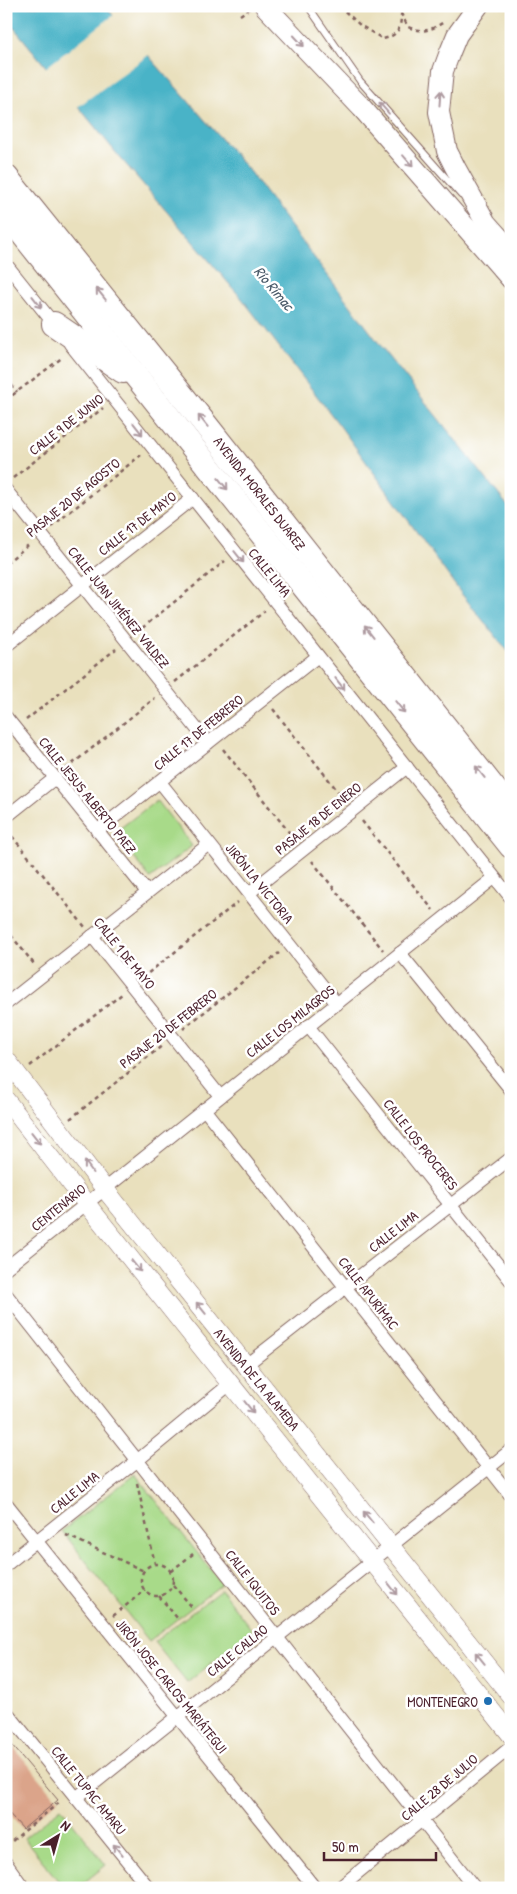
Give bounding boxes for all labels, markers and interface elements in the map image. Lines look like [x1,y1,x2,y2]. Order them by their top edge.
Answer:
one-way arrow [293,35,305,47]
one-way arrow [435,90,445,106]
one-way arrow [379,101,390,114]
one-way arrow [403,155,414,168]
water label: Río Rímac [249,261,300,316]
one-way arrow [96,288,107,301]
one-way arrow [32,295,42,309]
street label: CALLE 9 DE JUNIO [25,389,108,459]
one-way arrow [197,415,208,428]
one-way arrow [133,422,144,435]
street label: AVENIDA MORALES DUAREZ [210,432,310,554]
street label: PASAJE 20 DE AGOSTO [22,453,124,541]
one-way arrow [217,477,228,490]
street label: CALLE 17 DE MAYO [94,486,180,560]
street label: CALLE JUAN JIMÉNEZ VALDEZ [64,542,174,672]
street label: CALLE LIMA [244,543,296,601]
one-way arrow [234,550,245,563]
one-way arrow [363,624,374,637]
one-way arrow [335,677,346,690]
street label: CALLE 17 DE FEBRERO [149,690,247,774]
one-way arrow [395,700,406,713]
street label: CALLE JESUS ALBERTO PAEZ [35,732,141,858]
one-way arrow [475,766,486,779]
street label: PASAJE 18 DE ENERO [271,777,365,859]
street label: JIRÓN LA VICTORIA [222,839,298,927]
street label: CALLE 1 DE MAYO [90,913,160,993]
street label: CALLE LOS MILAGROS [242,980,339,1062]
street label: PASAJE 20 DE FEBRERO [115,984,221,1072]
street label: CALLE LOS PROCERES [379,1095,463,1194]
one-way arrow [31,1131,41,1145]
one-way arrow [84,1160,94,1174]
street label: CENTENARIO [26,1179,90,1235]
street label: CALLE LIMA [364,1206,422,1256]
street label: CALLE APURÍMAC [334,1252,404,1334]
one-way arrow [131,1259,142,1272]
one-way arrow [195,1302,206,1315]
street label: AVENIDA DE LA ALAMEDA [210,1324,304,1434]
one-way arrow [243,1400,254,1413]
street label: CALLE LIMA [45,1466,103,1518]
one-way arrow [362,1511,373,1524]
street label: CALLE IQUITOS [221,1545,285,1619]
one-way arrow [388,1582,399,1595]
street label: JIRÓN JOSE CARLOS MARIÁTEGUI [112,1615,232,1757]
street label: CALLE CALLAO [202,1619,272,1681]
one-way arrow [475,1652,486,1665]
place label: MONTENEGRO [407,1692,478,1711]
marker: MONTENEGRO [482,1695,494,1707]
street label: CALLE TUPAC AMARU [47,1742,131,1839]
street label: CALLE 28 DE JULIO [396,1749,482,1825]
north arrow [32,1812,82,1862]
text: N [57,1815,75,1835]
scale bar [324,1829,437,1861]
text: 50 m [332,1836,359,1857]
one-way arrow [113,1844,124,1857]

